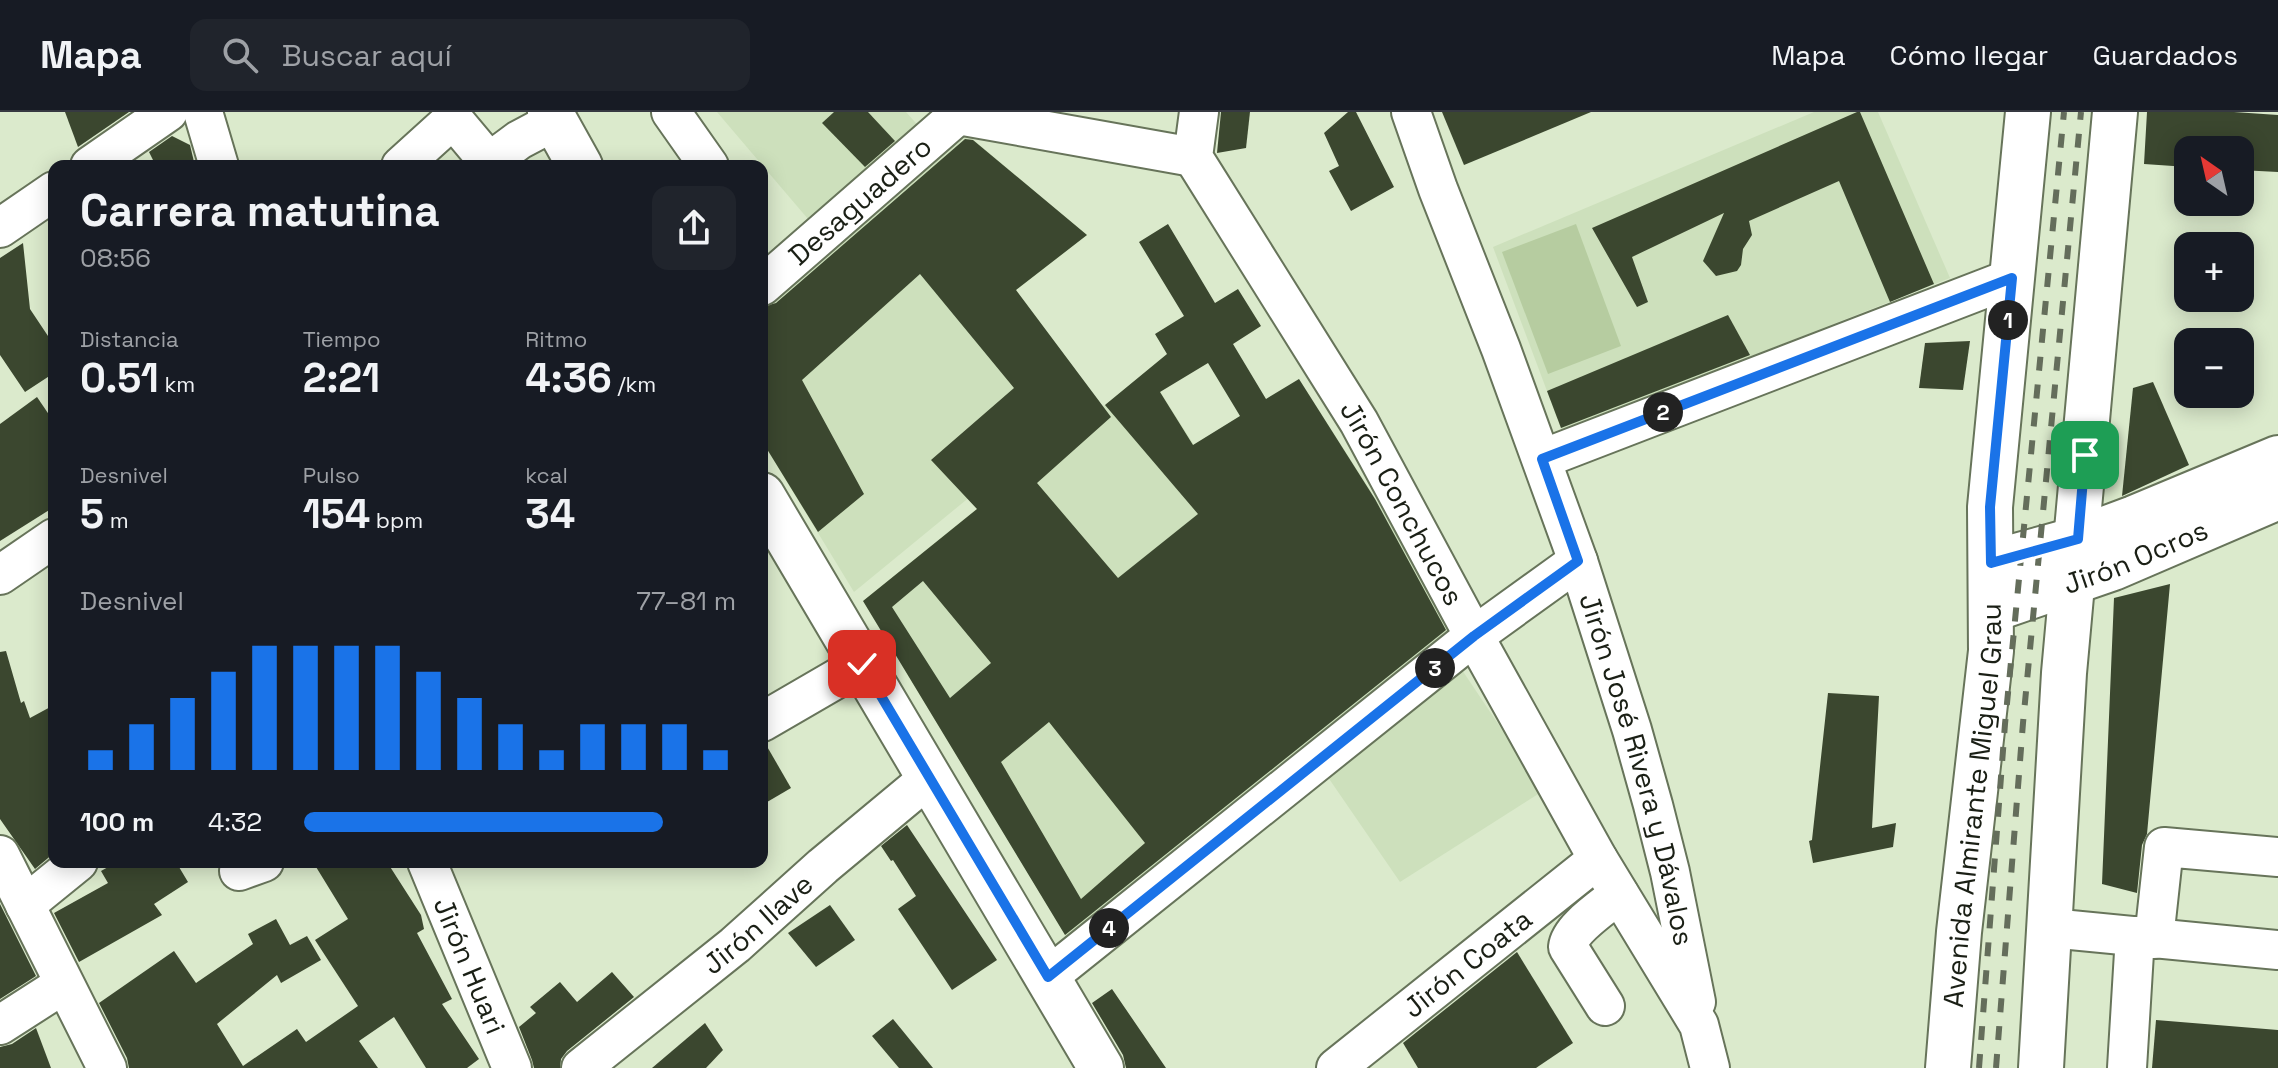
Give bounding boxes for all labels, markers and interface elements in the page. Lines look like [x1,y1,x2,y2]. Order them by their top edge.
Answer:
search box [190,19,750,91]
text: Mapa [40,31,142,79]
icon: search [218,33,262,77]
text: Buscar aquí [282,36,452,75]
text: Mapa [1771,37,1846,73]
text: Cómo llegar [1890,37,2048,73]
text: Guardados [2092,37,2238,73]
street label: Desaguadero [781,128,939,273]
north arrow [2174,136,2254,216]
map controls [2174,136,2254,408]
text: Carrera matutina [80,183,440,239]
button: share [652,186,736,270]
button: + [2174,232,2254,312]
text: 08:56 [80,241,151,275]
pin: 1 [1988,300,2028,340]
text: 1 [2003,306,2013,334]
text: Distancia [80,325,179,353]
text: Tiempo [303,325,381,353]
text: Ritmo [525,325,587,353]
button: − [2174,328,2254,408]
text: 0.51 [80,353,159,404]
text: 2:21 [303,353,380,404]
text: 4:36 [525,353,612,404]
text: km [159,370,195,398]
text: /km [612,370,656,398]
pin: 2 [1643,392,1683,432]
street label: Jirón Conchucos [1332,394,1472,612]
text: 2 [1656,398,1670,426]
pin [2051,421,2119,489]
icon: arrive [2063,433,2107,477]
text: Desnivel [80,461,168,489]
text: Pulso [303,461,360,489]
text: kcal [525,461,568,489]
text: 5 [80,489,104,540]
text: 154 [303,489,370,540]
text: 34 [525,489,575,540]
text: m [104,506,129,534]
text: bpm [370,506,423,534]
street label: Jirón Ocros [2058,511,2213,602]
text: Desnivel [80,584,184,618]
text: 77–81 m [636,584,736,618]
street label: Jirón José Rivera y Dávalos [1571,589,1702,949]
street label: Avenida Almirante Miguel Grau [1935,603,2009,1009]
pin [828,630,896,698]
icon: check [840,642,884,686]
pin: 3 [1415,648,1455,688]
text: 3 [1428,654,1442,682]
text: 100 m [80,805,154,839]
text: 4:32 [208,805,262,839]
street label: Jirón Ilave [695,866,820,982]
street label: Jirón Huari [426,892,514,1039]
street label: Jirón Coata [1396,901,1539,1026]
pin: 4 [1089,908,1129,948]
text: 4 [1102,914,1116,942]

